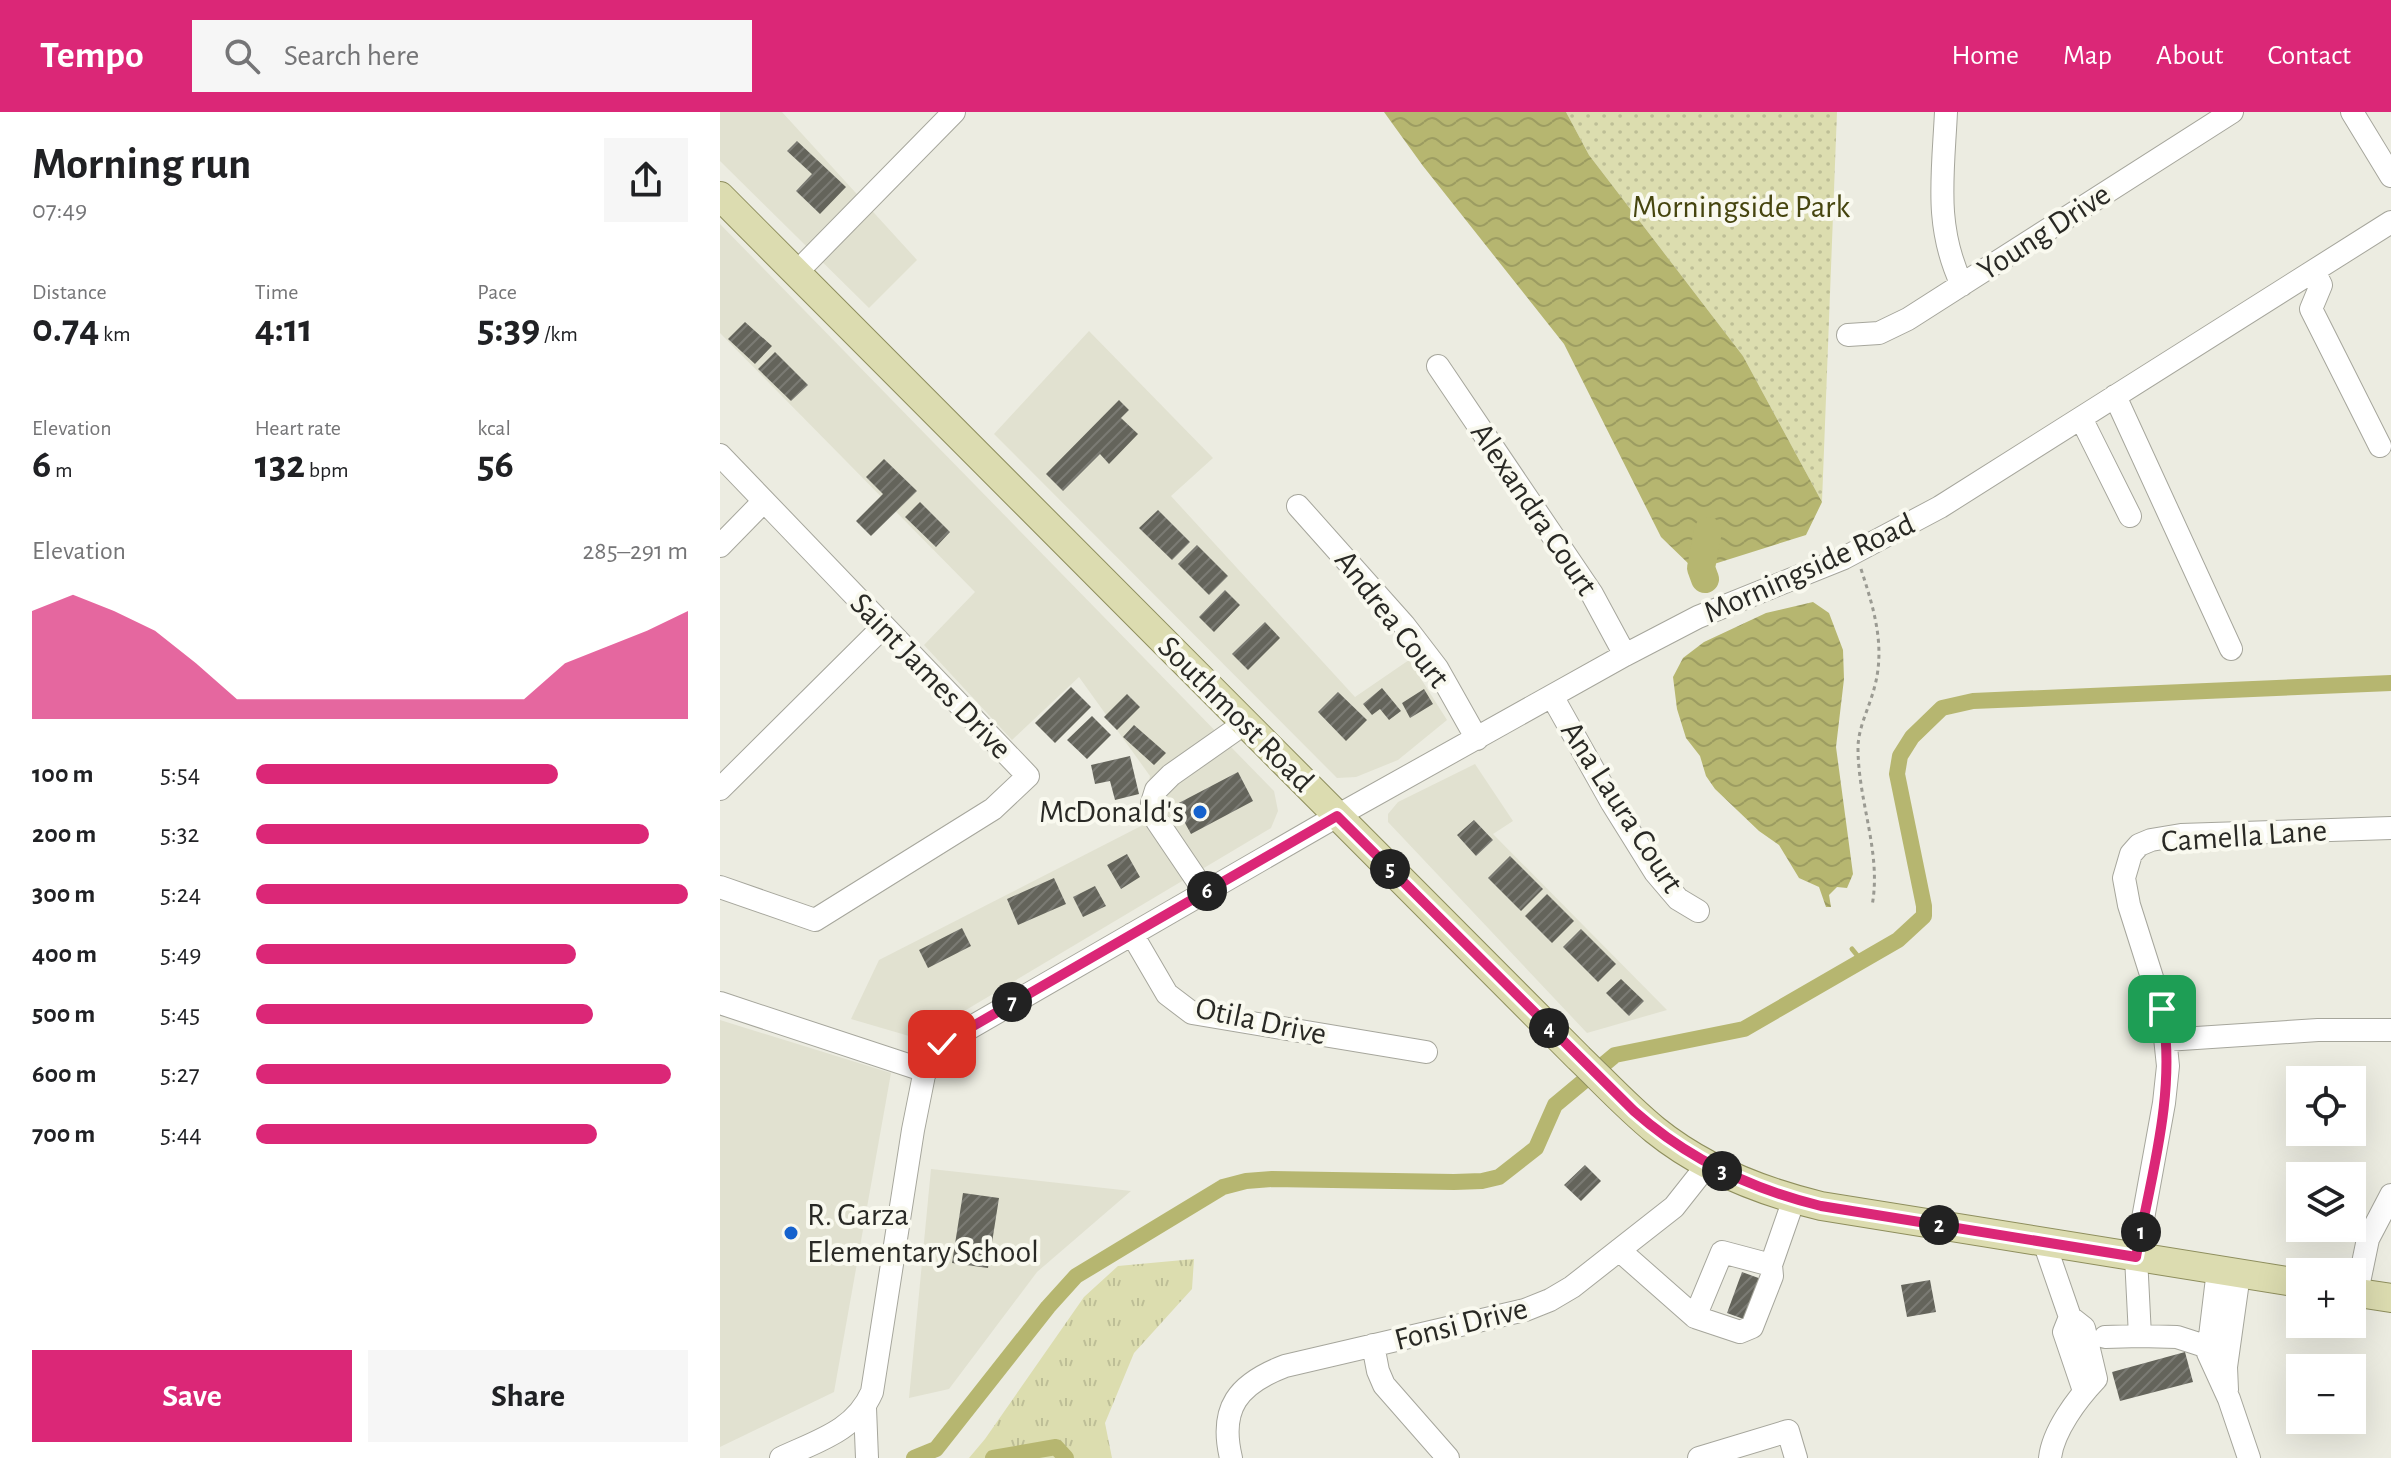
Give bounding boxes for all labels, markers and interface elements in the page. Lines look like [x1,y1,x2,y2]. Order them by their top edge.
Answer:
search box [192,20,752,92]
icon: search [220,34,264,78]
text: Tempo [40,37,144,75]
text: Search here [284,41,419,71]
text: Home [1952,42,2019,70]
text: Map [2063,42,2112,70]
text: About [2156,42,2224,70]
text: Contact [2268,42,2351,70]
button: share [604,138,688,222]
text: Morning run [32,143,251,187]
street label: Young Drive [1972,178,2116,286]
park label: Morningside Park [1632,191,1850,223]
text: 07:49 [32,197,87,223]
text: Distance [32,281,107,303]
text: Time [255,281,299,303]
text: Pace [477,281,517,303]
text: 0.74 [32,309,99,349]
text: 4:11 [255,309,313,349]
text: 5:39 [477,309,540,349]
text: km [99,323,131,345]
text: /km [540,323,578,345]
text: Elevation [32,417,112,439]
text: Heart rate [255,417,341,439]
text: kcal [477,417,511,439]
street label: Alexandra Court [1465,417,1603,601]
text: 6 [32,445,51,485]
text: 132 [255,445,305,485]
text: 56 [477,445,514,485]
text: m [51,459,73,481]
text: bpm [305,459,349,481]
street label: Morningside Road [1699,507,1919,629]
text: Elevation [32,538,126,564]
text: 285–291 m [583,538,688,564]
street label: Andrea Court [1329,544,1455,694]
street label: Saint James Drive [844,587,1018,765]
street label: Southmost Road [1152,630,1320,798]
street label: Ana Laura Court [1555,716,1689,898]
text: 100 m [32,761,93,787]
text: 5:54 [160,761,200,787]
place label: McDonald's [1039,796,1184,828]
marker: McDonald's [1191,803,1209,821]
street label: Camella Lane [2160,814,2328,858]
text: 200 m [32,821,96,847]
text: 5:32 [160,821,199,847]
pin: 5 [1370,849,1410,889]
text: 5 [1385,858,1395,880]
pin: 6 [1187,871,1227,911]
text: 6 [1202,880,1212,902]
text: 300 m [32,881,95,907]
text: 5:24 [160,881,201,907]
text: 400 m [32,941,97,967]
text: 5:49 [160,941,202,967]
pin [2128,975,2196,1043]
pin: 7 [992,982,1032,1022]
icon: arrive [2140,987,2184,1031]
text: 7 [1007,991,1017,1013]
street label: Otila Drive [1193,992,1329,1050]
text: 500 m [32,1001,95,1027]
text: 5:45 [160,1001,200,1027]
pin: 4 [1529,1008,1569,1048]
pin [908,1010,976,1078]
text: 4 [1543,1017,1555,1039]
icon: check [920,1022,964,1066]
text: 600 m [32,1061,97,1087]
text: 5:27 [160,1061,200,1087]
map controls [2286,1066,2366,1434]
button: locate [2286,1066,2366,1146]
text: 700 m [32,1121,95,1147]
text: 5:44 [160,1121,202,1147]
pin: 3 [1702,1151,1742,1191]
text: 3 [1717,1160,1727,1182]
button: layers [2286,1162,2366,1242]
place label: R. Garza Elementary School [807,1199,1039,1268]
pin: 2 [1919,1205,1959,1245]
pin: 1 [2121,1212,2161,1252]
text: 2 [1934,1214,1944,1236]
text: 1 [2137,1221,2145,1243]
marker: R. Garza Elementary School [782,1224,800,1242]
button: + [2286,1258,2366,1338]
street label: Fonsi Drive [1391,1292,1531,1356]
button: Save [32,1350,352,1442]
button: Share [368,1350,688,1442]
button: − [2286,1354,2366,1434]

